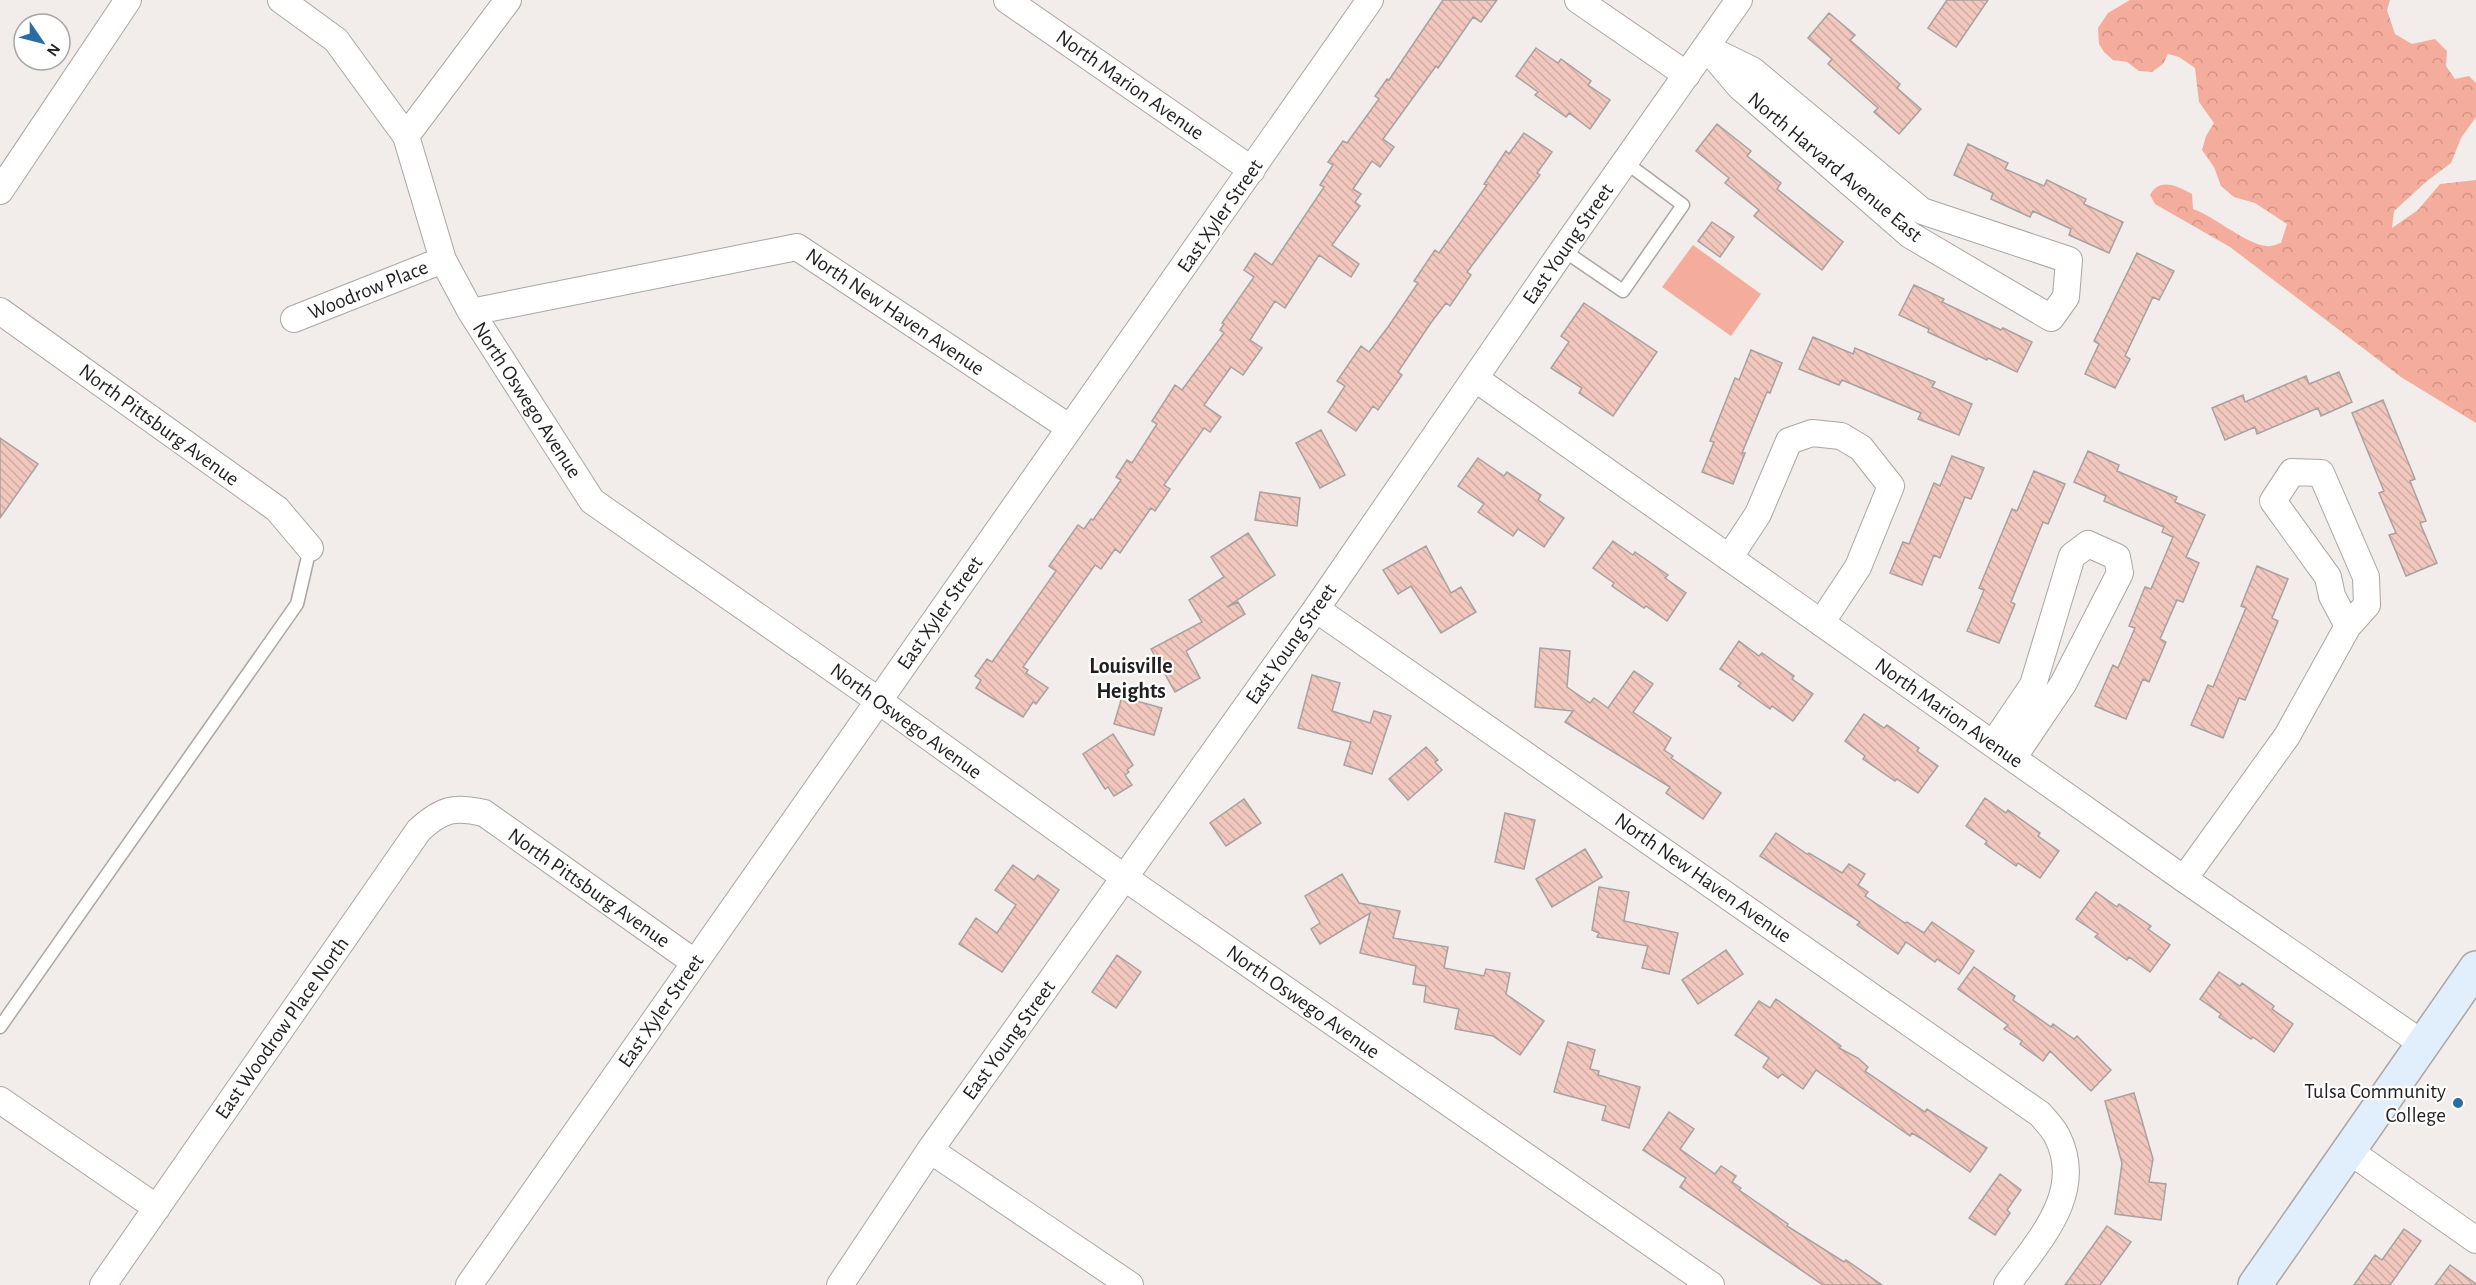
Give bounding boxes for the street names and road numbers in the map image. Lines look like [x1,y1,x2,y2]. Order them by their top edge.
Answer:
street label: North Marion Avenue [1052,26,1208,144]
street label: North Harvard Avenue East [1744,88,1926,246]
street label: East Xyler Street [1173,155,1267,276]
street label: East Young Street [1519,180,1617,308]
street label: North New Haven Avenue [802,245,988,379]
street label: Woodrow Place [305,256,431,324]
street label: North Oswego Avenue [469,318,585,482]
street label: North Pittsburg Avenue [75,360,243,490]
street label: East Xyler Street [893,552,987,673]
street label: East Young Street [1242,580,1340,708]
street label: North Marion Avenue [1871,654,2027,772]
street label: North Oswego Avenue [826,659,986,783]
street label: North New Haven Avenue [1611,809,1795,947]
street label: North Pittsburg Avenue [504,824,674,952]
street label: East Woodrow Place North [211,933,353,1123]
street label: North Oswego Avenue [1223,941,1383,1063]
street label: East Xyler Street [614,950,708,1071]
street label: East Young Street [959,976,1059,1104]

